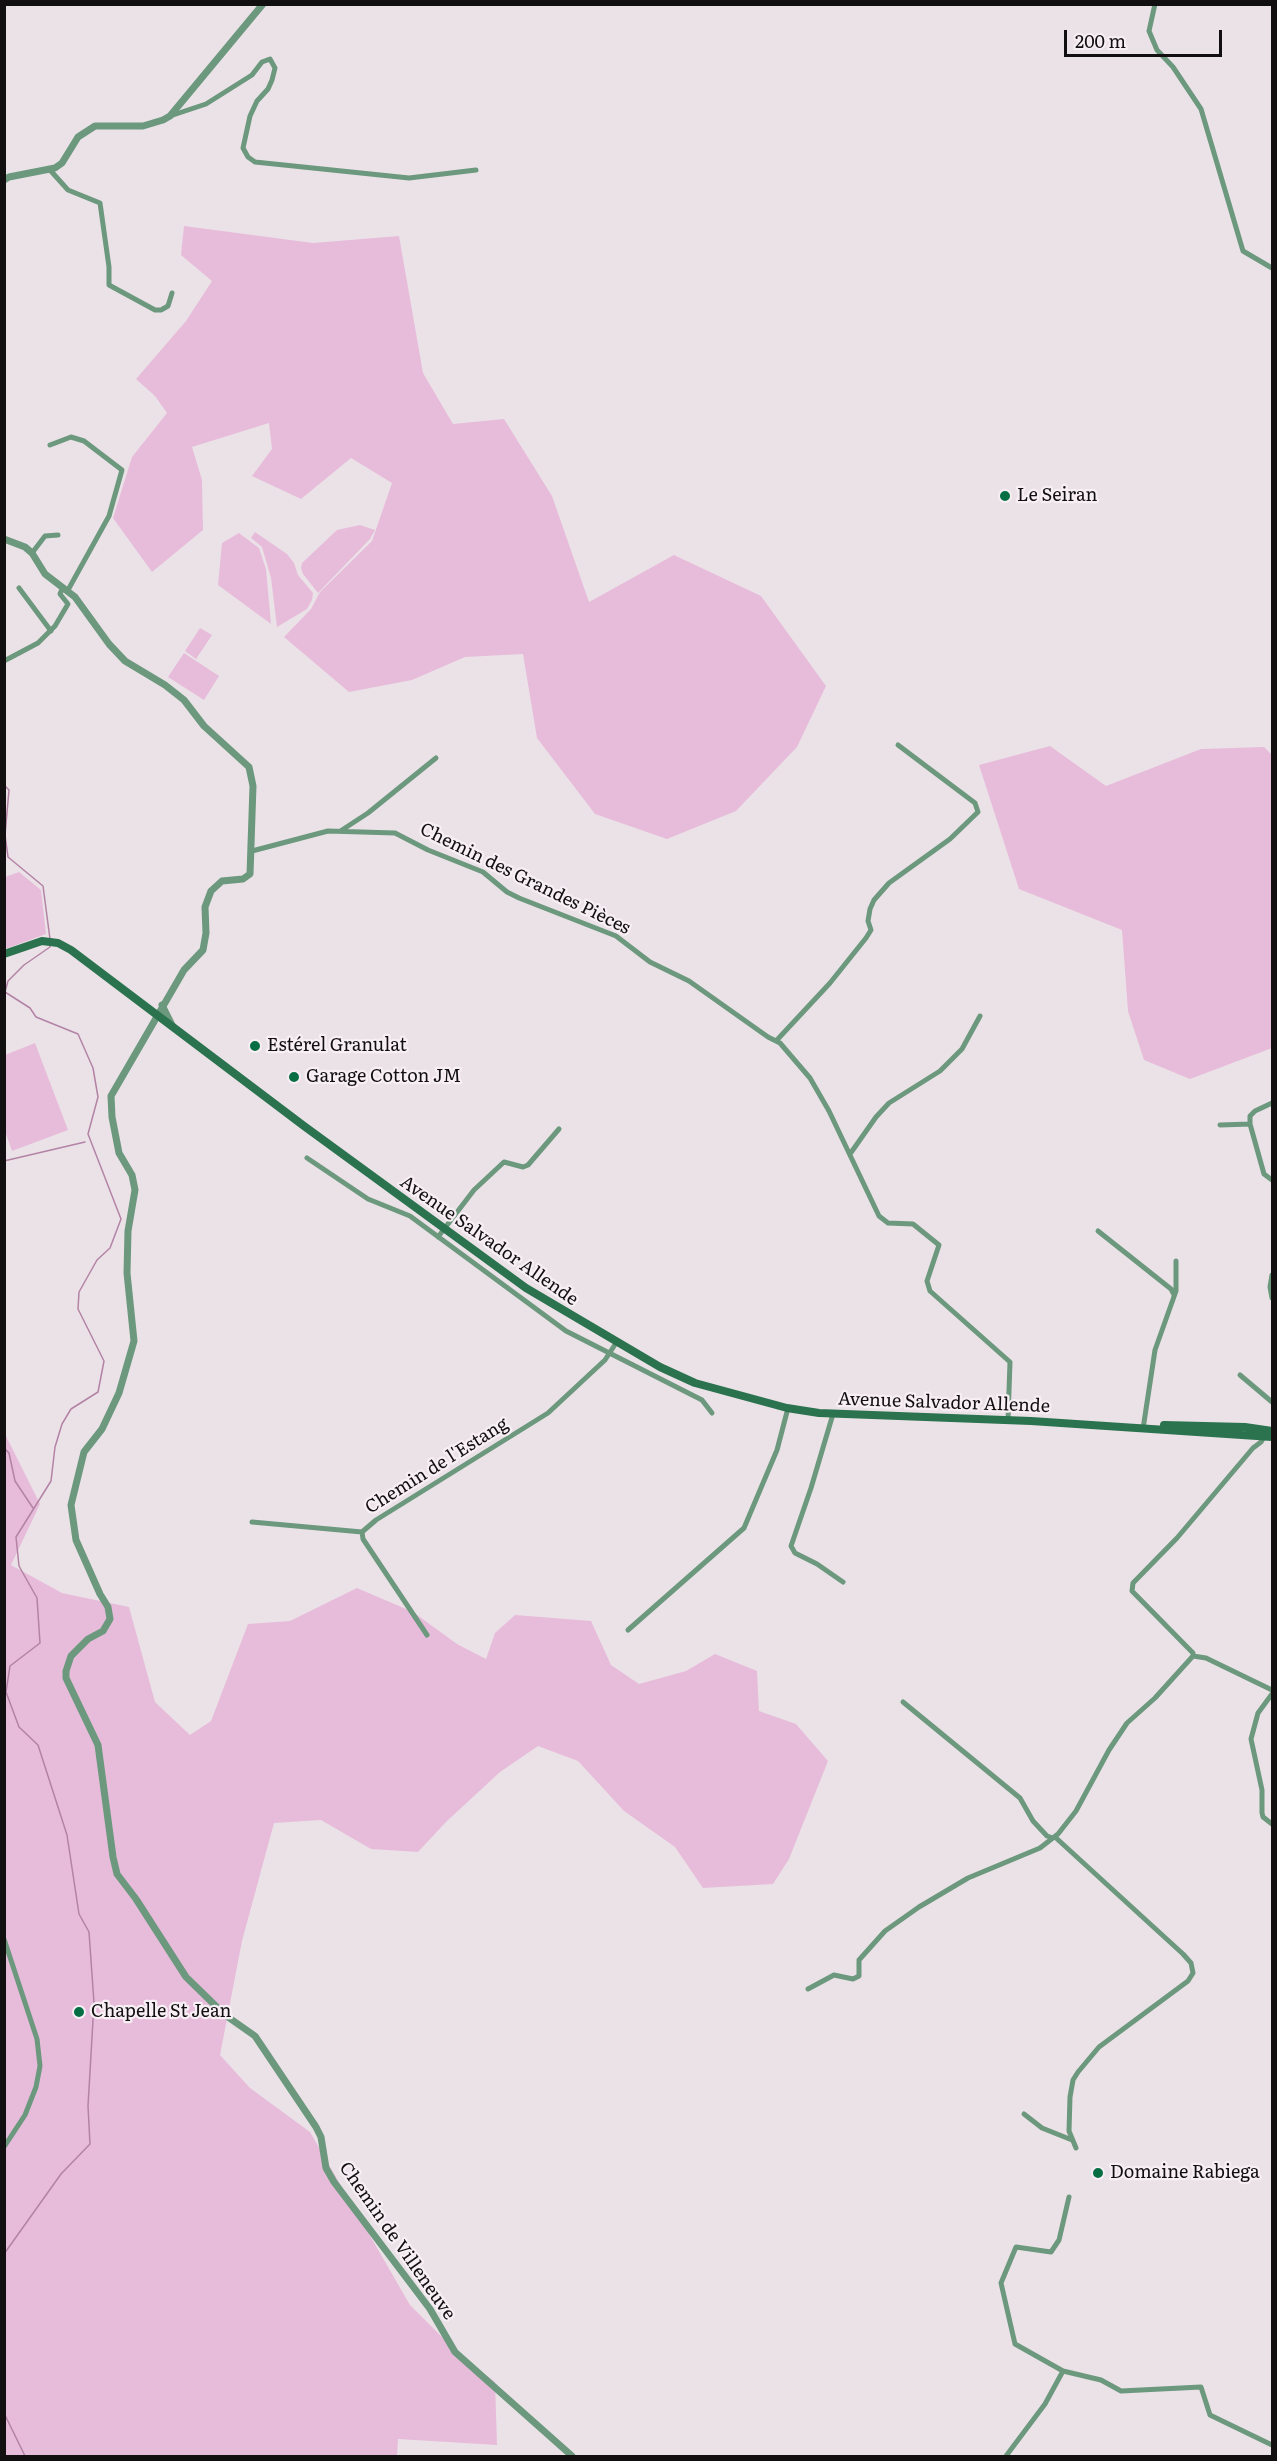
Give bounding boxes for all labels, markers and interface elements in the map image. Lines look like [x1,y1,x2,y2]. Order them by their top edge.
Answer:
scale bar [1067,18,1224,56]
text: 200 m [1075,27,1126,54]
place label: Le Seiran [1017,485,1097,507]
marker: Le Seiran [998,489,1012,503]
street label: Chemin des Grandes Pièces [416,819,634,939]
place label: Estérel Granulat [267,1035,407,1057]
marker: Estérel Granulat [248,1039,262,1053]
place label: Garage Cotton JM [306,1066,461,1088]
marker: Garage Cotton JM [287,1070,301,1084]
street label: Avenue Salvador Allende [396,1171,582,1311]
street label: Avenue Salvador Allende [838,1389,1050,1417]
street label: Chemin de l'Estang [362,1413,512,1519]
place label: Chapelle St Jean [91,2001,231,2023]
marker: Chapelle St Jean [72,2005,86,2019]
street label: Chemin de Villeneuve [334,2158,460,2324]
place label: Domaine Rabiega [1110,2162,1260,2184]
marker: Domaine Rabiega [1091,2166,1105,2180]

